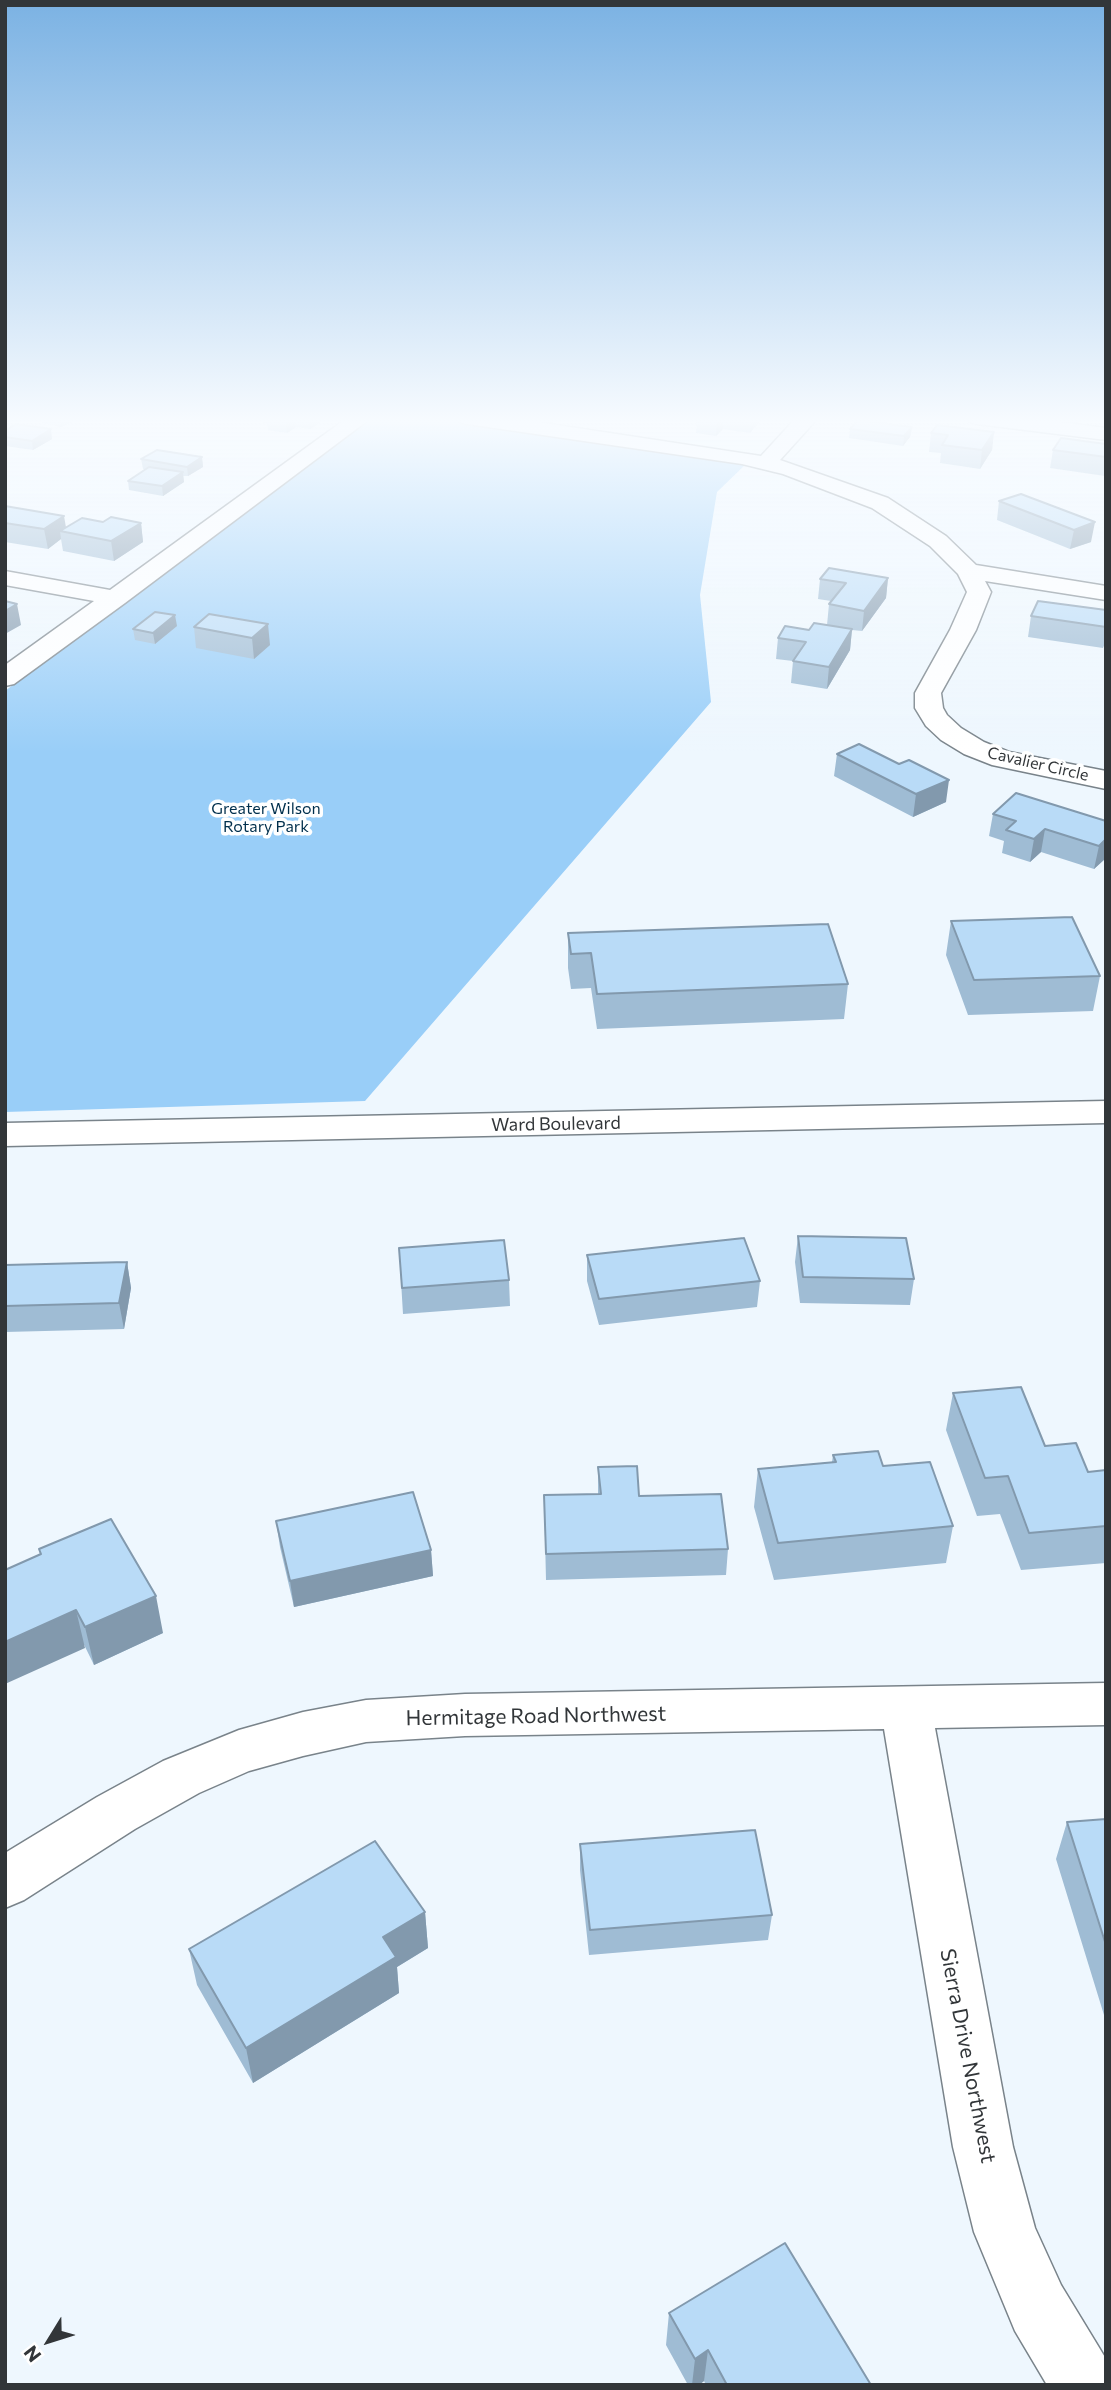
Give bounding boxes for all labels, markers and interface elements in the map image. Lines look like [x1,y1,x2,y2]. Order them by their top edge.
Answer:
street label: Cavalier Circle [986,743,1090,785]
park label: Greater Wilson Rotary Park [211,799,321,837]
street label: Ward Boulevard [491,1112,621,1136]
street label: Hermitage Road Northwest [405,1701,667,1731]
street label: Sierra Drive Northwest [935,1947,1001,2165]
north arrow [14,2306,84,2376]
text: N [19,2342,46,2367]

